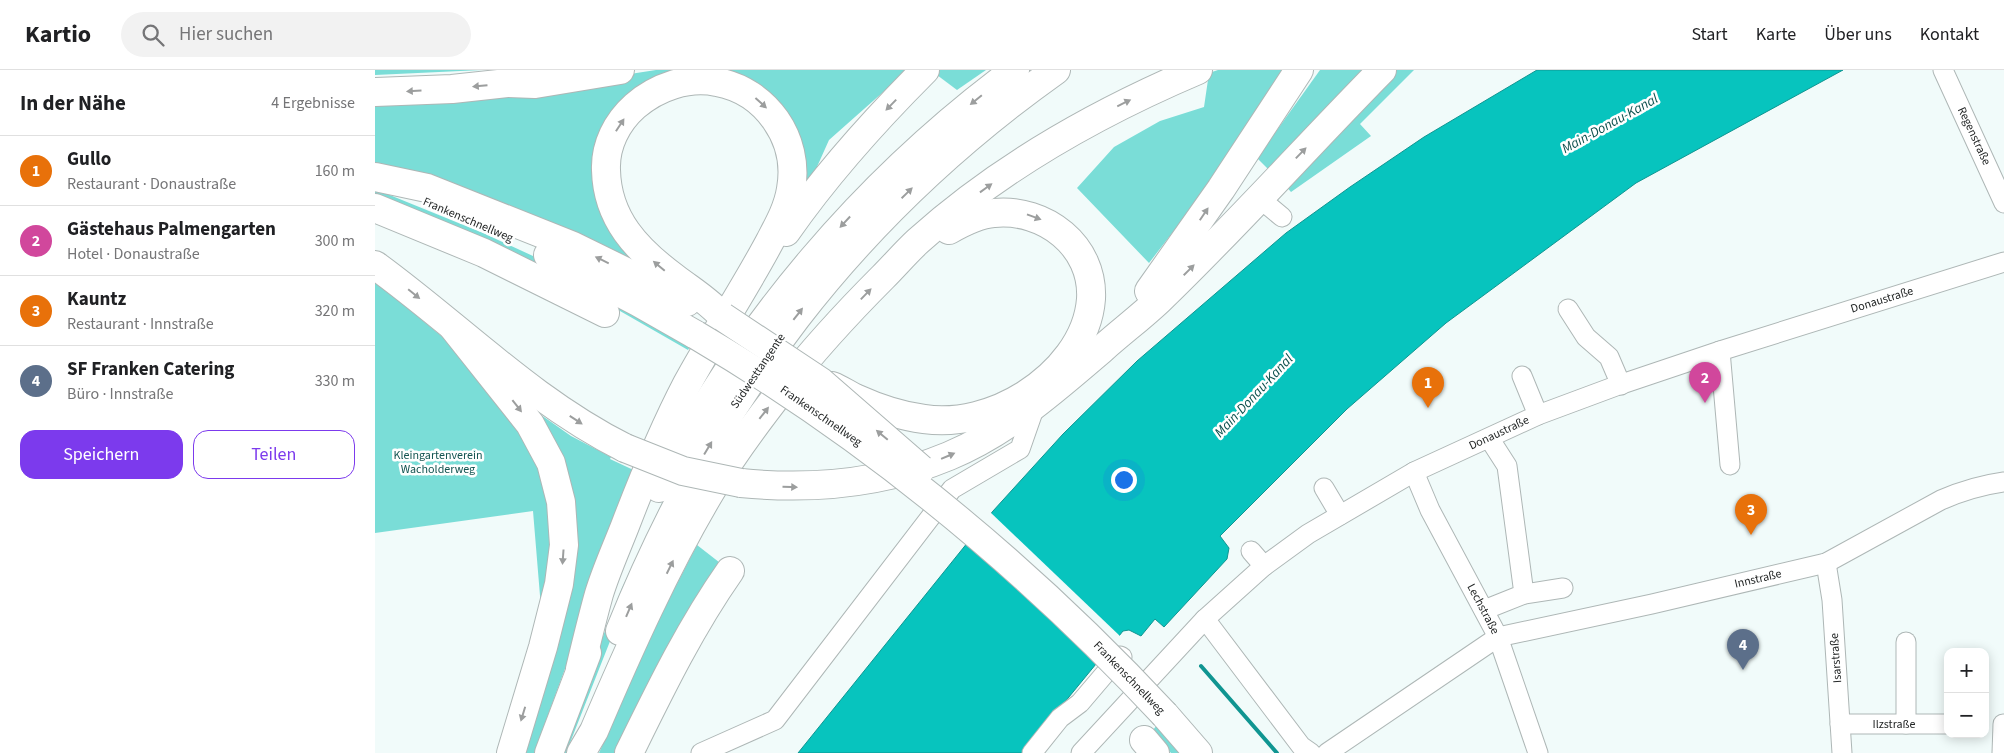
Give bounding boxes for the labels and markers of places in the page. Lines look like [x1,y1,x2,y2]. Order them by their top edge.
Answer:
pin: 2 [1689,362,1721,403]
pin: 1 [1412,367,1444,408]
pin: 3 [1735,494,1767,535]
pin: 4 [1727,629,1759,670]

